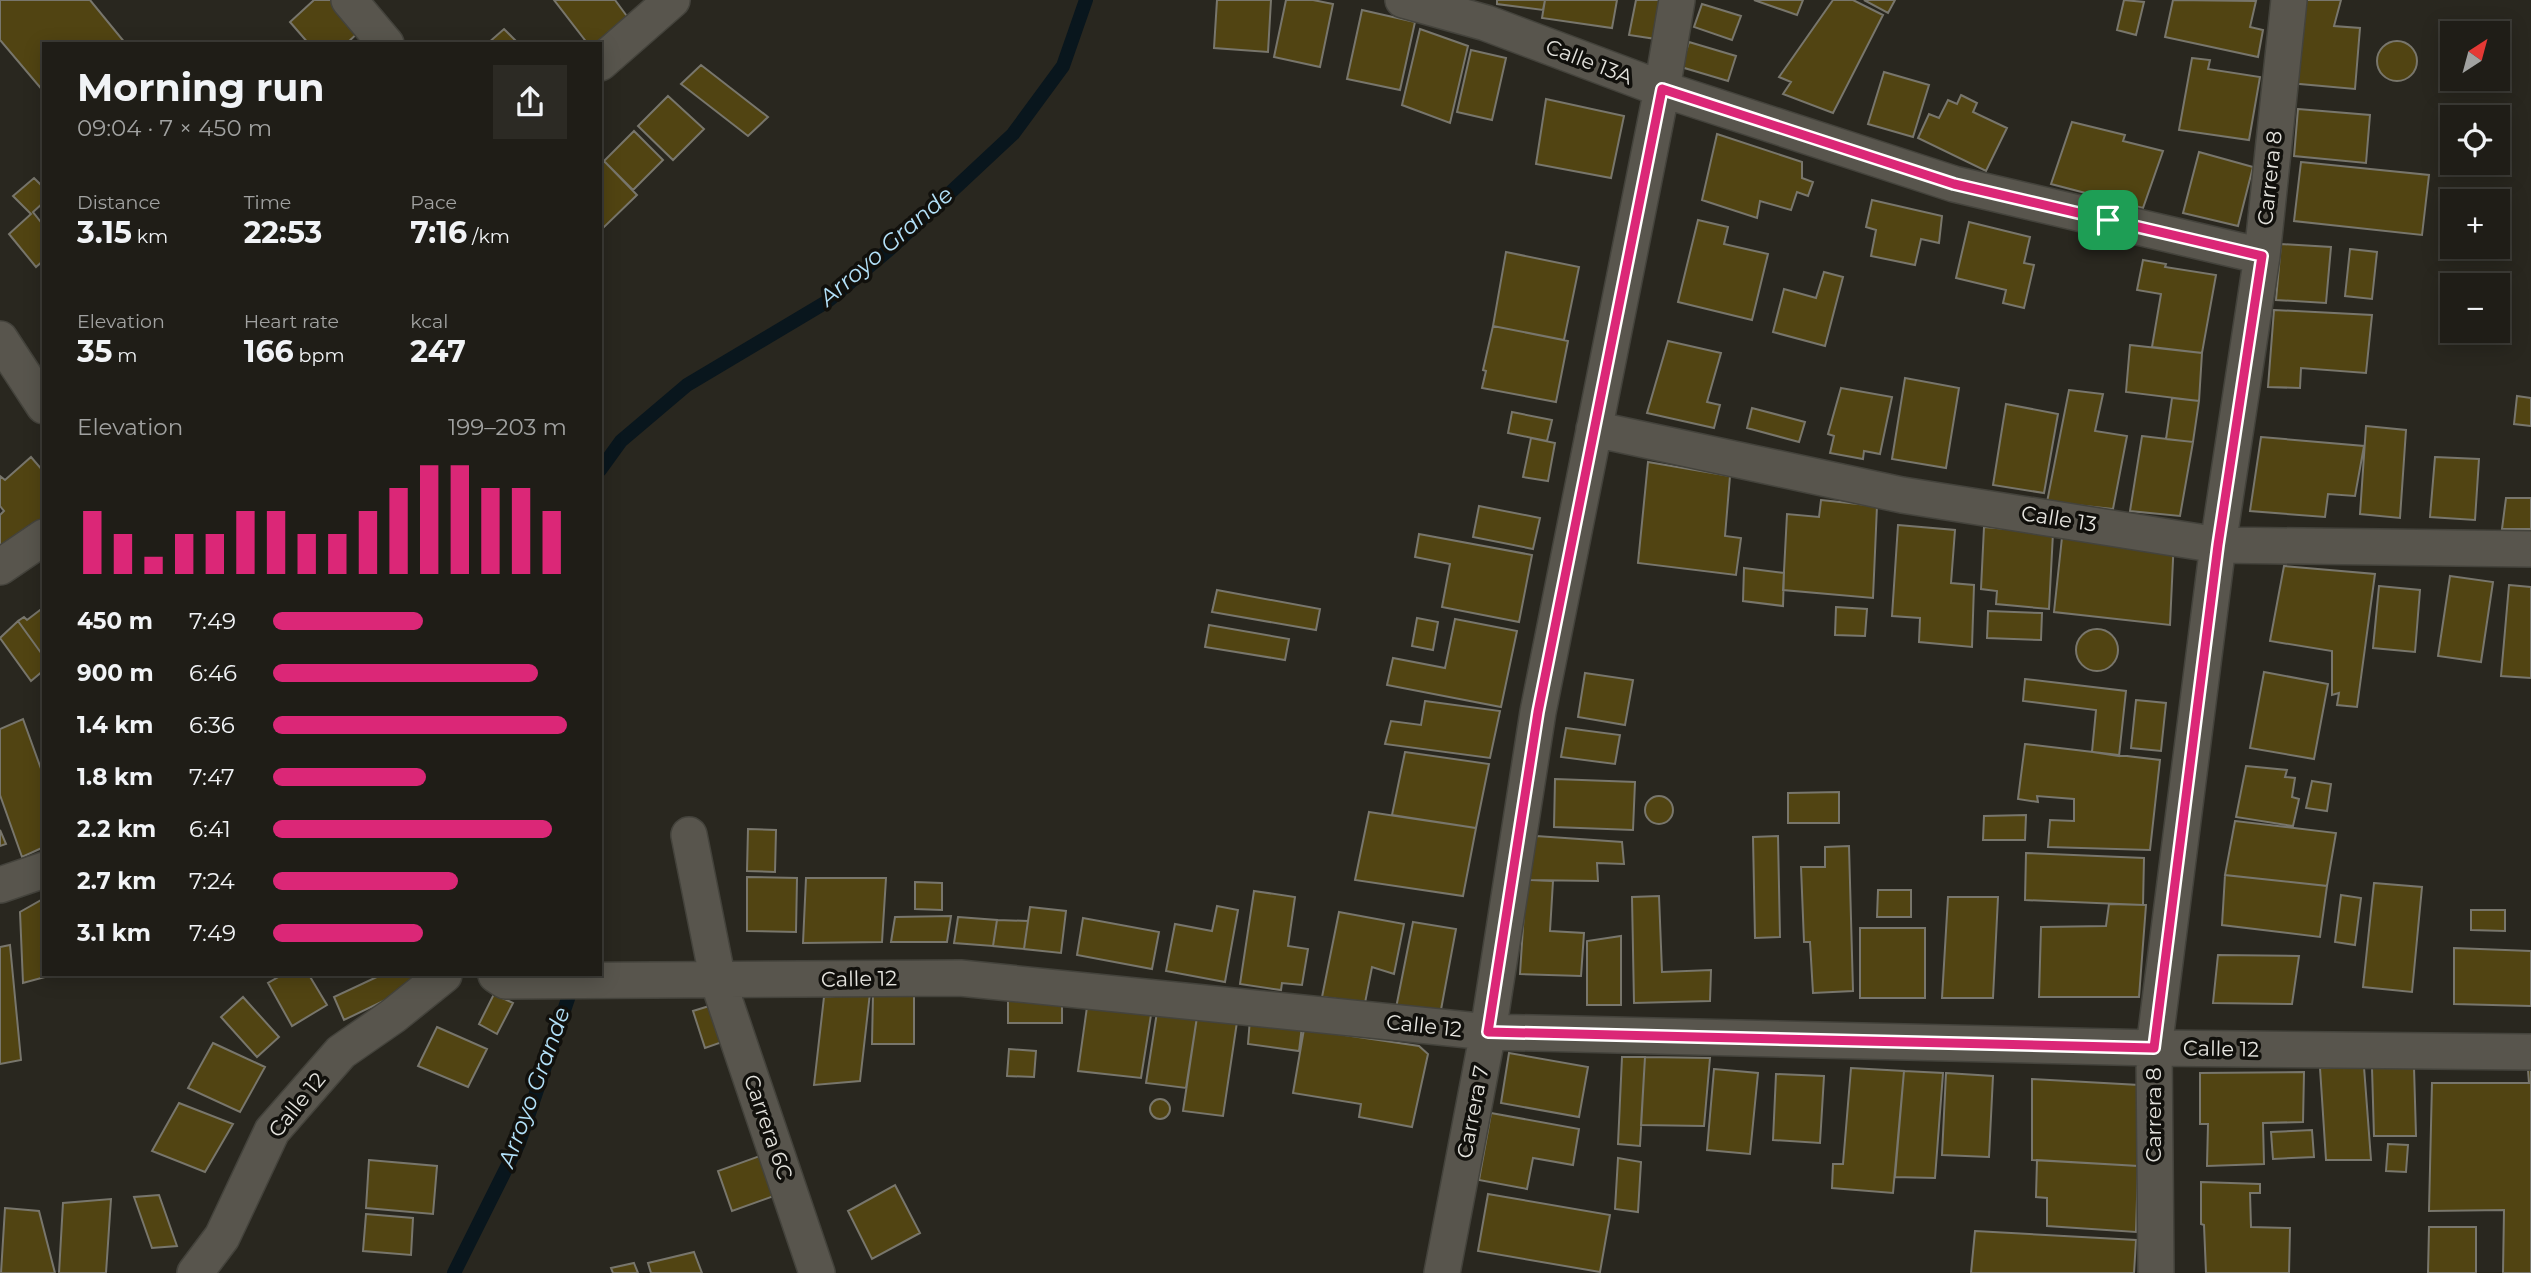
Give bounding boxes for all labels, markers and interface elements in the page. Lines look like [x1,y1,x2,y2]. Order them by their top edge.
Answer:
north arrow [2440,21,2510,91]
map controls [2440,21,2510,343]
street label: Calle 13A [1542,34,1637,90]
text: Morning run [77,64,325,111]
button: share [493,65,567,139]
button: locate [2440,105,2510,175]
text: 09:04 · 7 × 450 m [77,114,272,142]
street label: Carrera 8 [2252,129,2287,227]
water label: Arroyo Grande [812,180,959,313]
button: + [2440,189,2510,259]
pin [2078,190,2138,250]
text: Distance [77,191,160,214]
text: Time [244,191,291,214]
text: Pace [410,191,457,214]
icon: arrive [2089,201,2127,239]
text: 3.15 [77,214,132,251]
text: 22:53 [244,214,322,251]
text: 7:16 [410,214,467,251]
text: km [132,225,168,248]
text: /km [467,225,510,248]
button: − [2440,273,2510,343]
text: Elevation [77,310,165,333]
text: Heart rate [244,310,339,333]
text: kcal [410,310,448,333]
text: 35 [77,333,112,370]
text: 166 [244,333,294,370]
text: 247 [410,333,466,370]
text: m [112,344,137,367]
text: bpm [294,344,345,367]
text: Elevation [77,413,183,441]
text: 199–203 m [448,413,567,441]
street label: Calle 13 [2020,500,2099,537]
text: 450 m [77,607,153,635]
text: 7:49 [189,607,236,635]
text: 900 m [77,659,154,687]
text: 6:46 [189,659,237,687]
text: 1.4 km [77,711,154,739]
text: 6:36 [189,711,235,739]
text: 1.8 km [77,763,153,791]
text: 7:47 [189,763,235,791]
text: 2.2 km [77,815,156,843]
text: 6:41 [189,815,231,843]
text: 2.7 km [77,867,156,895]
text: 7:24 [189,867,235,895]
text: 3.1 km [77,919,151,947]
text: 7:49 [189,919,236,947]
street label: Calle 12 [821,965,897,992]
water label: Arroyo Grande [491,1003,576,1173]
street label: Calle 12 [1385,1009,1463,1042]
street label: Calle 12 [2183,1035,2259,1062]
street label: Carrera 7 [1451,1063,1494,1160]
street label: Calle 12 [263,1067,330,1142]
street label: Carrera 8 [2141,1067,2166,1163]
street label: Carrera 6C [739,1071,798,1183]

